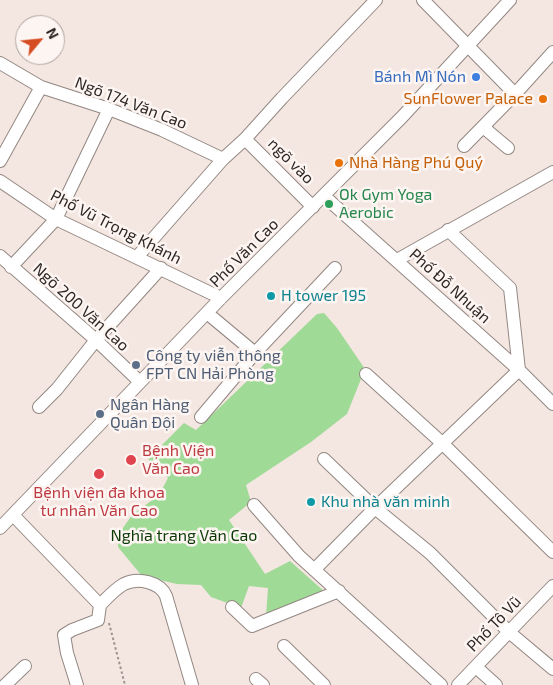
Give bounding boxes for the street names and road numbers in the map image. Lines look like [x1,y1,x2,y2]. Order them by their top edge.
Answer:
street label: Ngõ 174 Văn Cao [72,73,190,133]
street label: ngõ vào [264,134,318,188]
street label: Phố Vũ Trọng Khánh [47,186,185,268]
street label: Phố Văn Cao [206,215,282,291]
street label: Phố Đỗ Nhuận [405,245,495,327]
street label: Ngõ 200 Văn Cao [29,259,133,355]
street label: Phố Tô Vũ [463,592,525,656]

